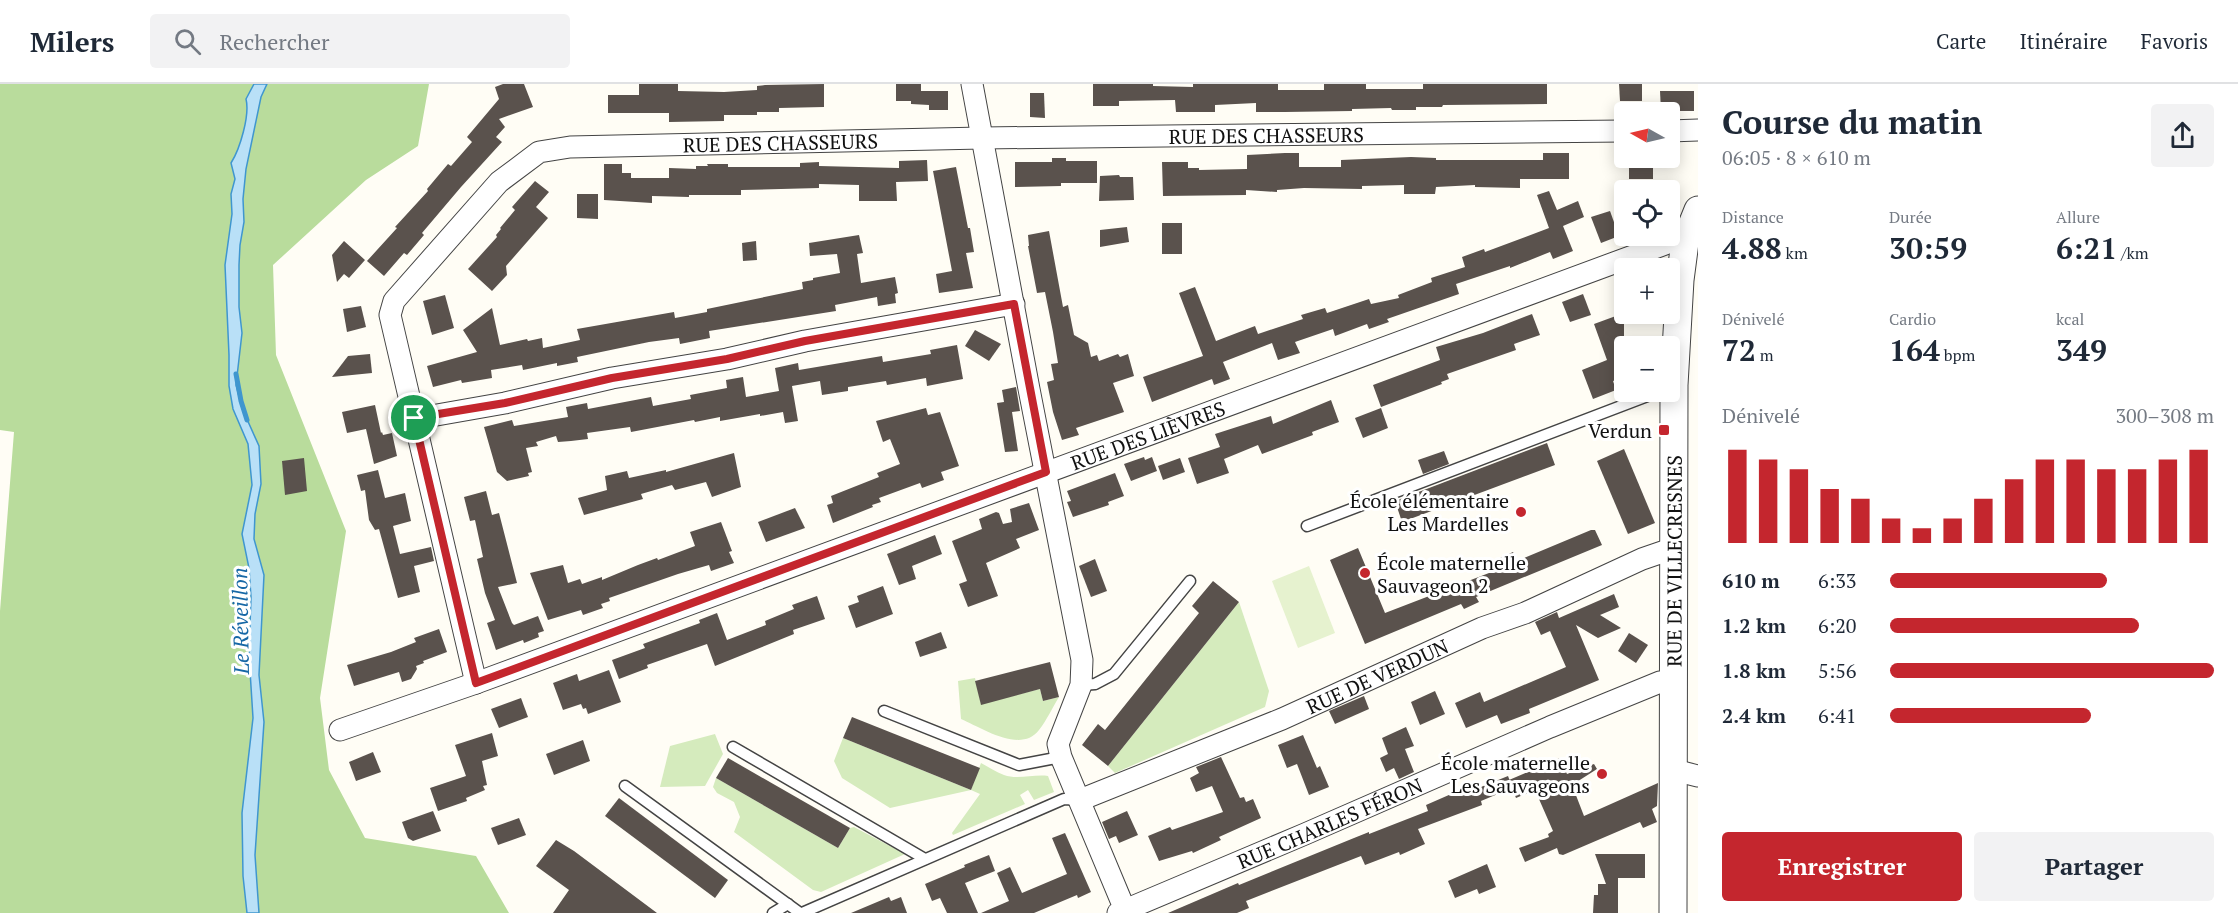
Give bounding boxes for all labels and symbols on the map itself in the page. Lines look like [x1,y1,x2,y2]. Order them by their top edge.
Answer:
north arrow [1614,102,1680,168]
street label: RUE DES CHASSEURS [1169,120,1364,149]
street label: RUE DES CHASSEURS [682,127,878,158]
pin [388,392,439,443]
street label: RUE DES LIÈVRES [1067,394,1229,476]
place label: Verdun [1588,417,1652,444]
marker: Verdun [1657,423,1671,437]
street label: RUE DE VILLECRESNES [1660,455,1687,667]
place label: École élémentaire Les Mardelles [1350,487,1509,537]
marker: École élémentaire Les Mardelles [1514,505,1528,519]
place label: École maternelle Sauvageon 2 [1377,549,1526,599]
marker: École maternelle Sauvageon 2 [1358,566,1372,580]
water label: Le Réveillon [225,567,255,676]
street label: RUE DE VERDUN [1302,632,1453,720]
place label: École maternelle Les Sauvageons [1441,749,1590,799]
marker: École maternelle Les Sauvageons [1595,767,1609,781]
street label: RUE CHARLES FÉRON [1233,771,1427,875]

